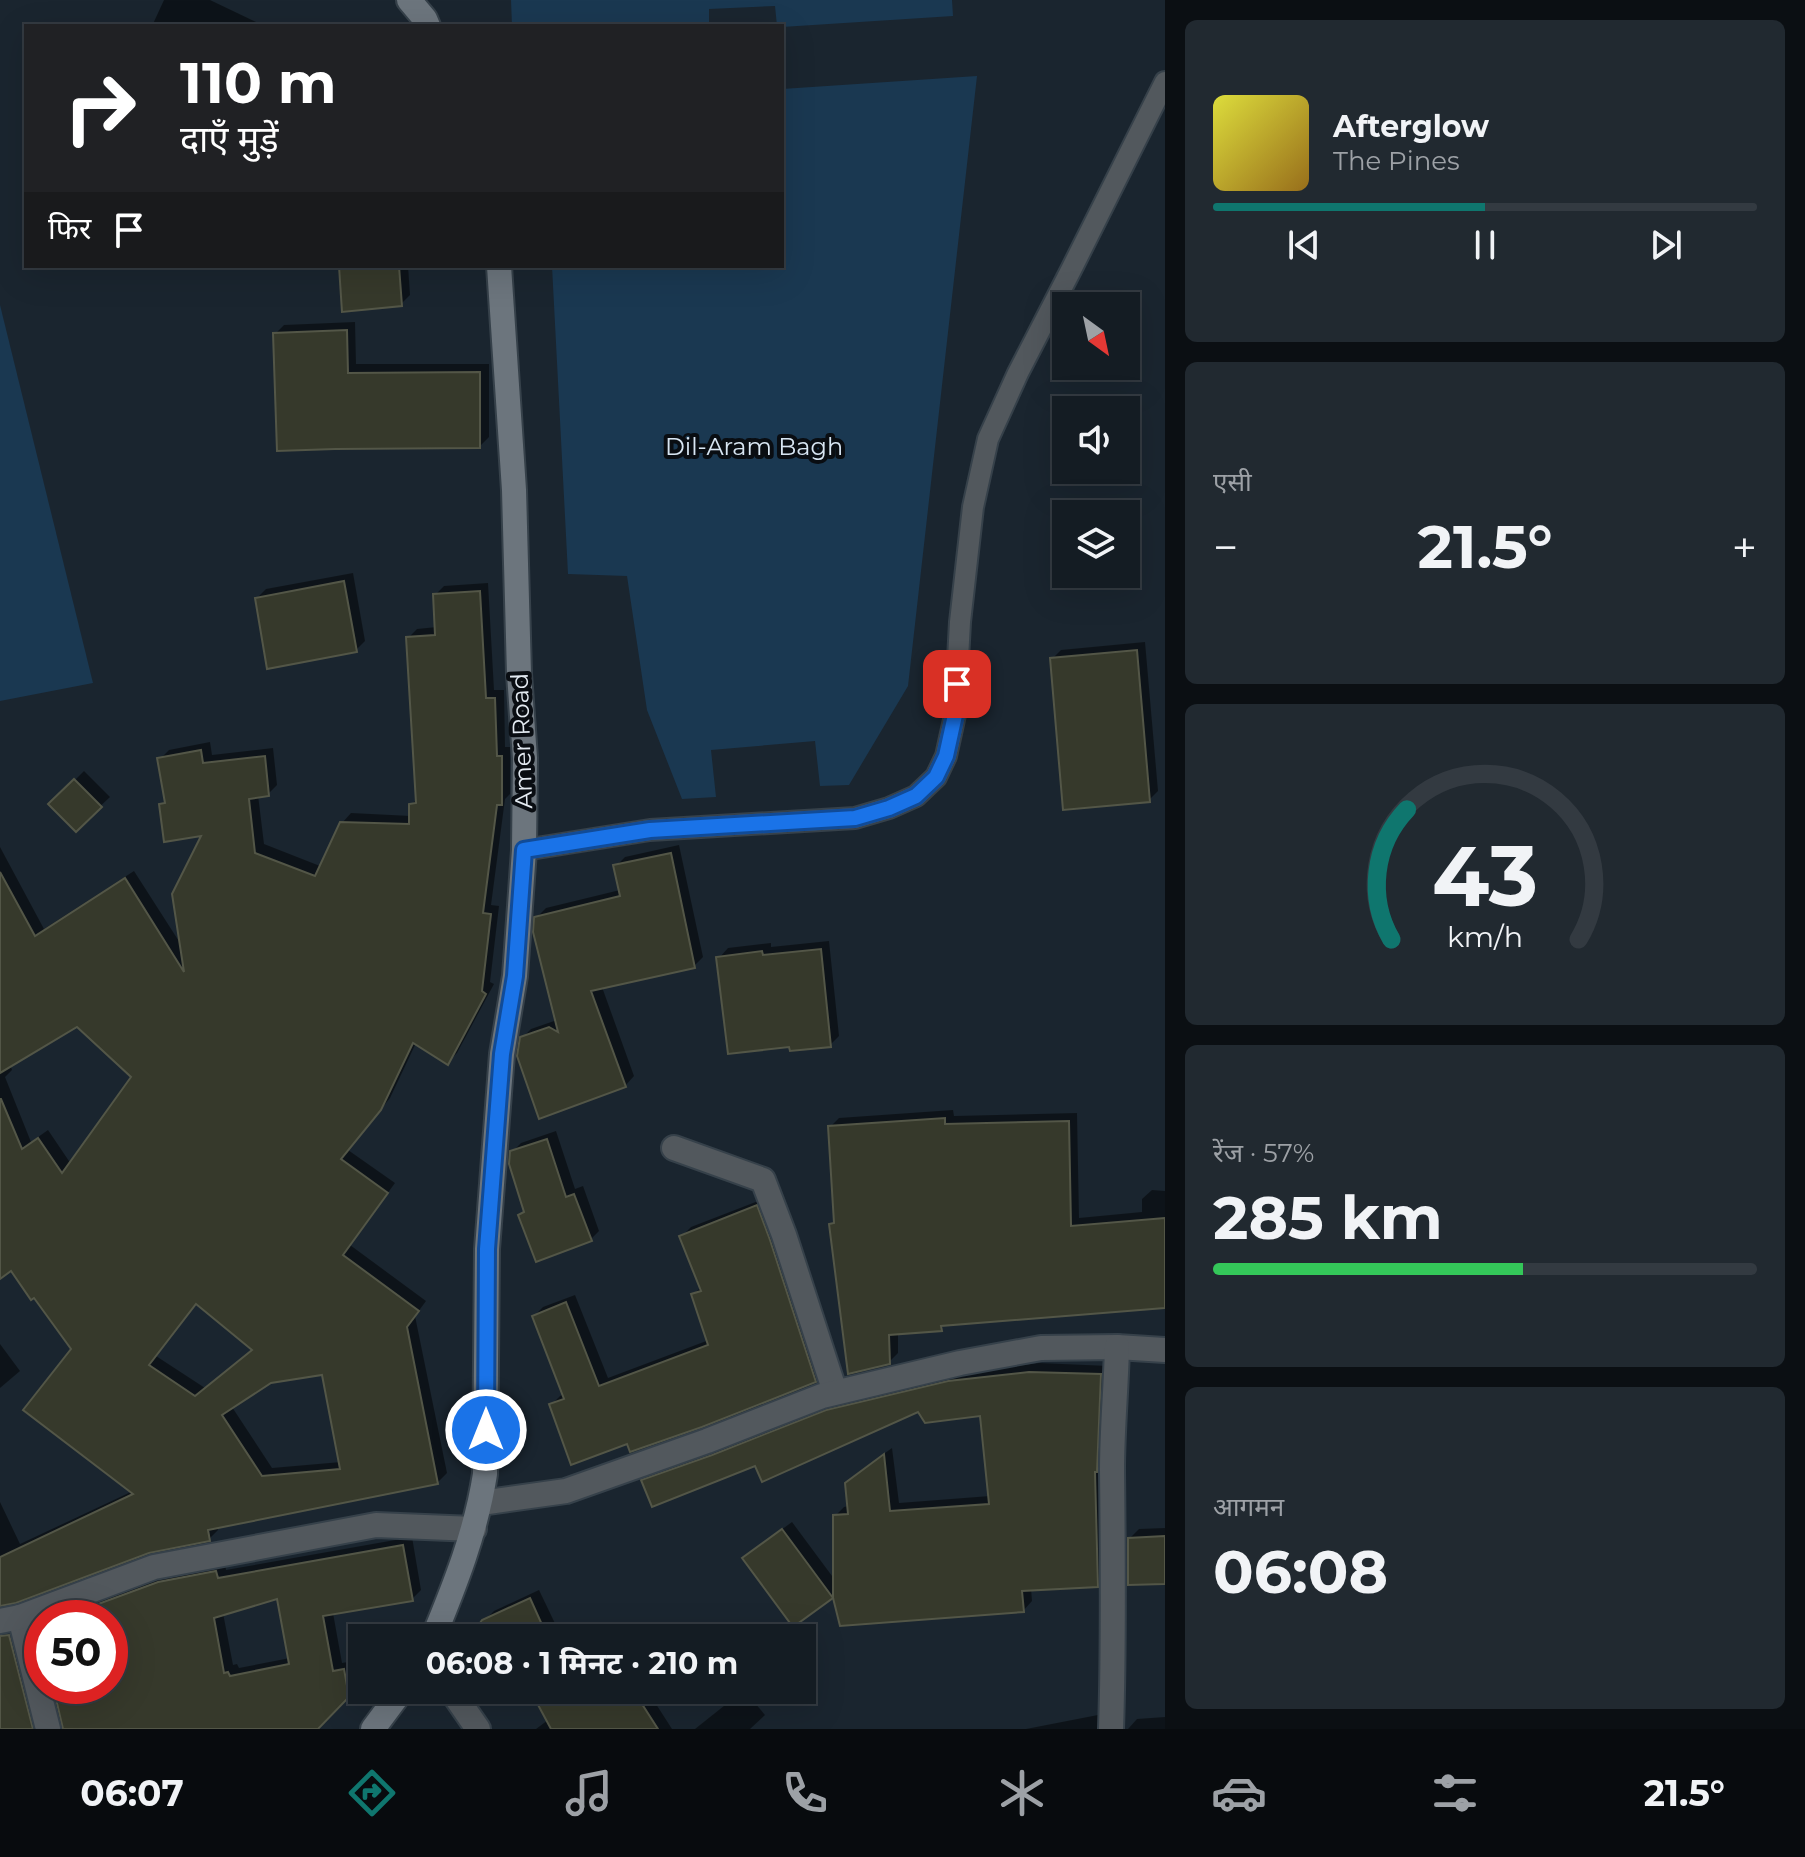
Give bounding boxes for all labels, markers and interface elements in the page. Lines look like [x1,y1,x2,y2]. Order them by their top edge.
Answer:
text: 110 m [180,49,337,117]
icon: right [48,56,152,160]
text: Afterglow [1333,108,1489,145]
text: दाएँ मुड़ें [180,117,279,161]
text: The Pines [1333,145,1460,177]
icon: arrive [107,208,151,252]
text: फिर [48,210,91,247]
icon: previous [1282,223,1326,267]
icon: pause [1463,223,1507,267]
icon: next [1644,223,1688,267]
north arrow [1052,292,1140,380]
map controls [1052,292,1140,588]
button: sound [1052,396,1140,484]
park label: Dil-Aram Bagh [665,432,843,461]
text: एसी [1213,466,1252,498]
button: layers [1052,500,1140,588]
text: 21.5° [1417,510,1553,583]
text: − [1213,520,1238,574]
text: + [1732,520,1757,574]
pin [923,650,991,718]
icon: arrive [935,662,979,706]
street label: Amer Road [505,673,538,809]
text: 43 [1432,825,1538,927]
text: km/h [1447,920,1523,955]
text: रेंज · 57% [1213,1137,1314,1169]
text: 285 km [1213,1181,1443,1254]
position arrow [444,1388,528,1472]
text: आगमन [1213,1491,1284,1523]
text: 06:08 [1213,1535,1388,1608]
speed limit sign: 50 [24,1600,128,1704]
text: 06:08 · 1 मिनट · 210 m [426,1645,738,1682]
icon: directions [344,1765,400,1821]
icon: music [561,1765,617,1821]
icon: phone [777,1765,833,1821]
icon: climate [994,1765,1050,1821]
icon: car [1211,1765,1267,1821]
icon: filters [1427,1765,1483,1821]
text: 06:07 [80,1771,184,1815]
text: 21.5° [1644,1771,1725,1815]

